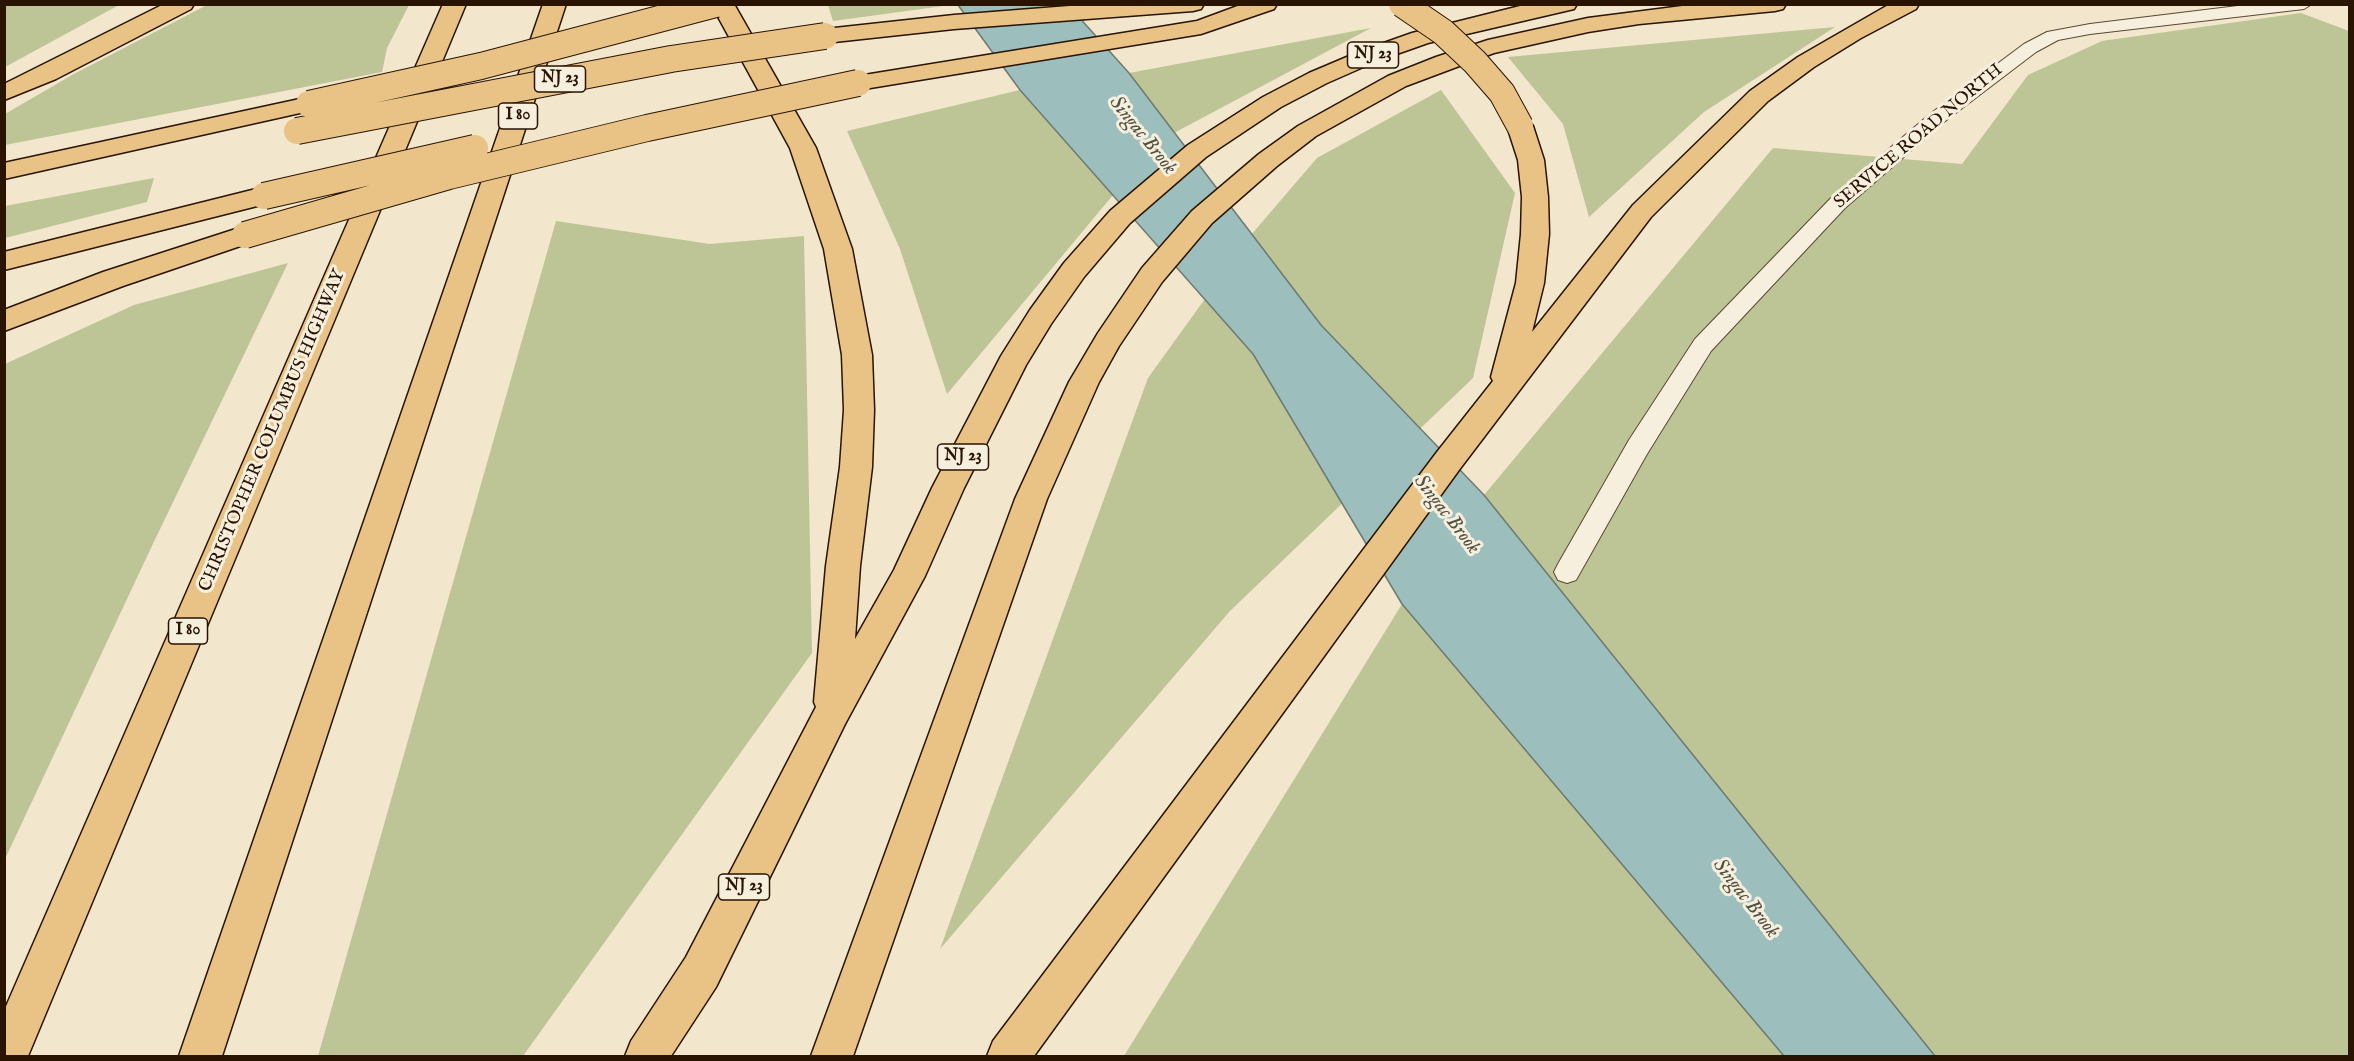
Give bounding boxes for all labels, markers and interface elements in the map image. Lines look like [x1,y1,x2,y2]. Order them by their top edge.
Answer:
road number: NJ 23 [1348,42,1398,68]
street label: SERVICE ROAD NORTH [1830,60,2008,214]
road number: NJ 23 [534,66,586,92]
water label: Singac Brook [1103,92,1181,180]
road number: I 80 [498,103,538,129]
street label: CHRISTOPHER COLUMBUS HIGHWAY [195,267,351,595]
road number: NJ 23 [938,444,988,470]
water label: Singac Brook [1408,471,1484,559]
road number: I 80 [168,618,207,644]
water label: Singac Brook [1707,855,1783,943]
road number: NJ 23 [718,874,770,900]

